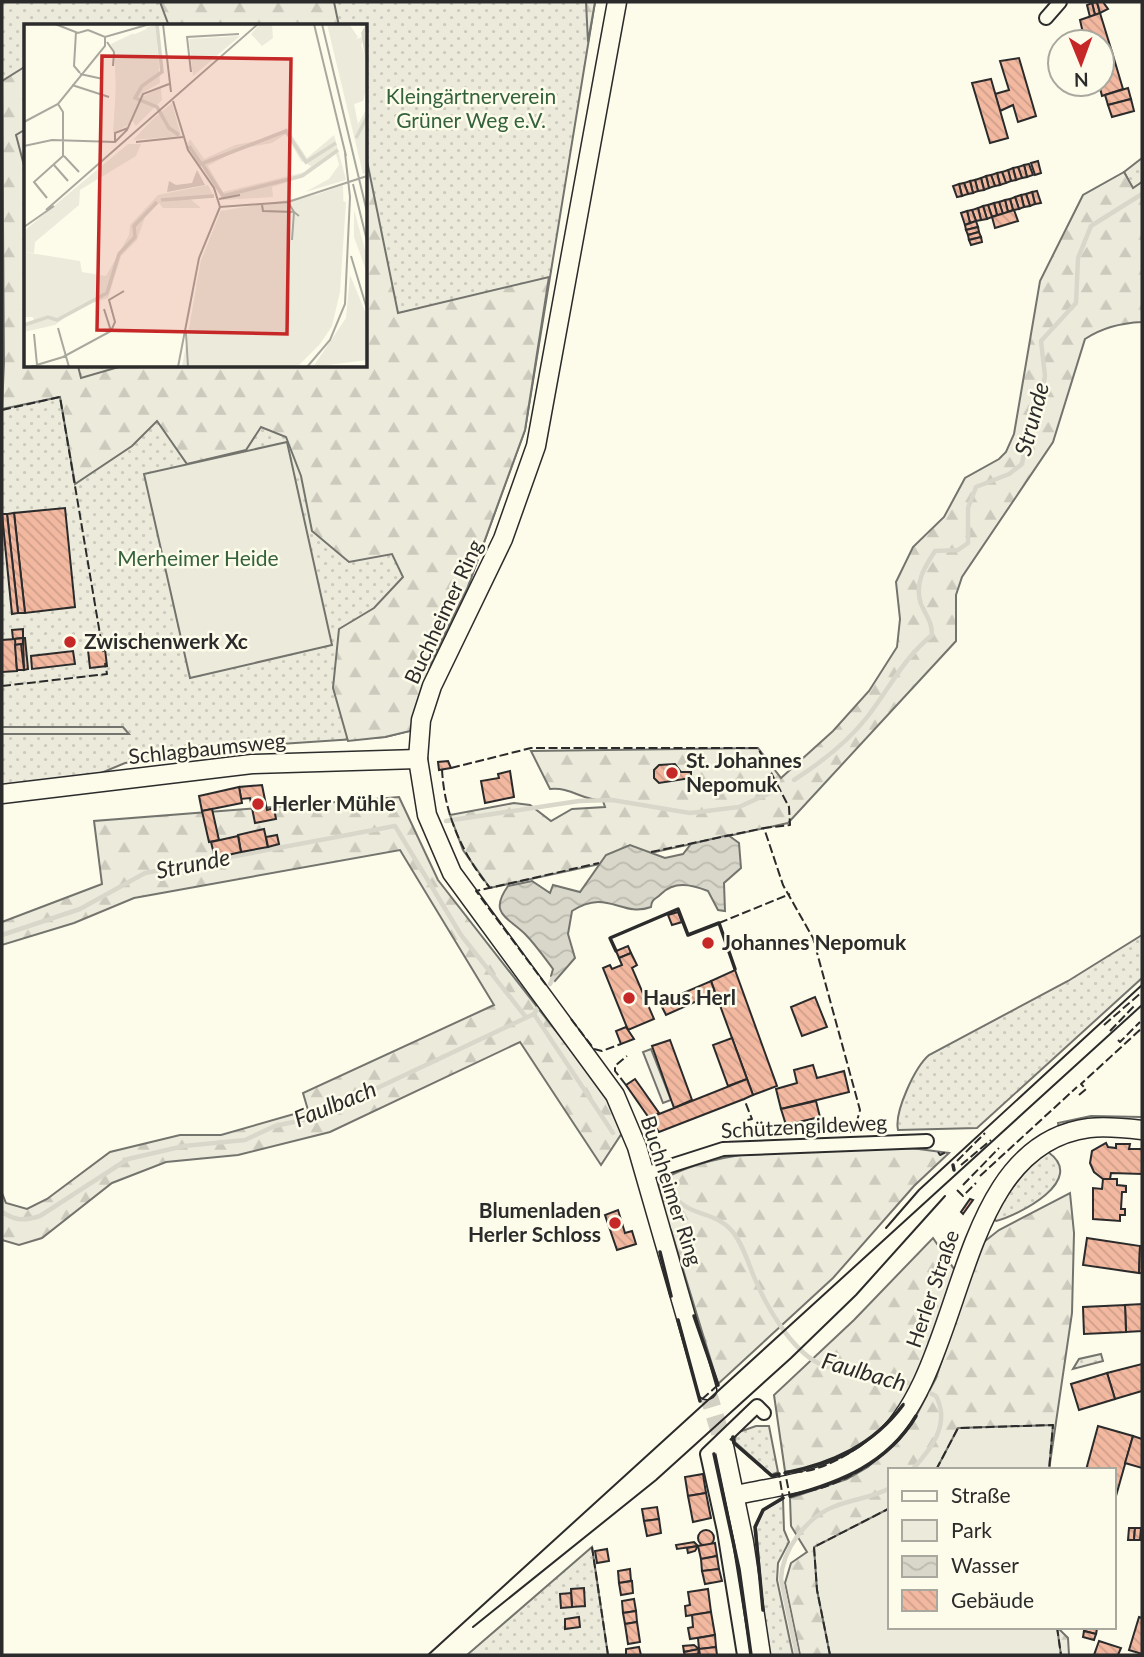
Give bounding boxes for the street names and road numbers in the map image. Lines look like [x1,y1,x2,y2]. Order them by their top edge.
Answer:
street label: Buchheimer Ring [398,535,487,687]
street label: Schlagbaumsweg [127,727,287,768]
street label: Schützengildeweg [720,1109,888,1142]
street label: Buchheimer Ring [636,1112,708,1269]
street label: Herler Straße [900,1226,963,1351]

